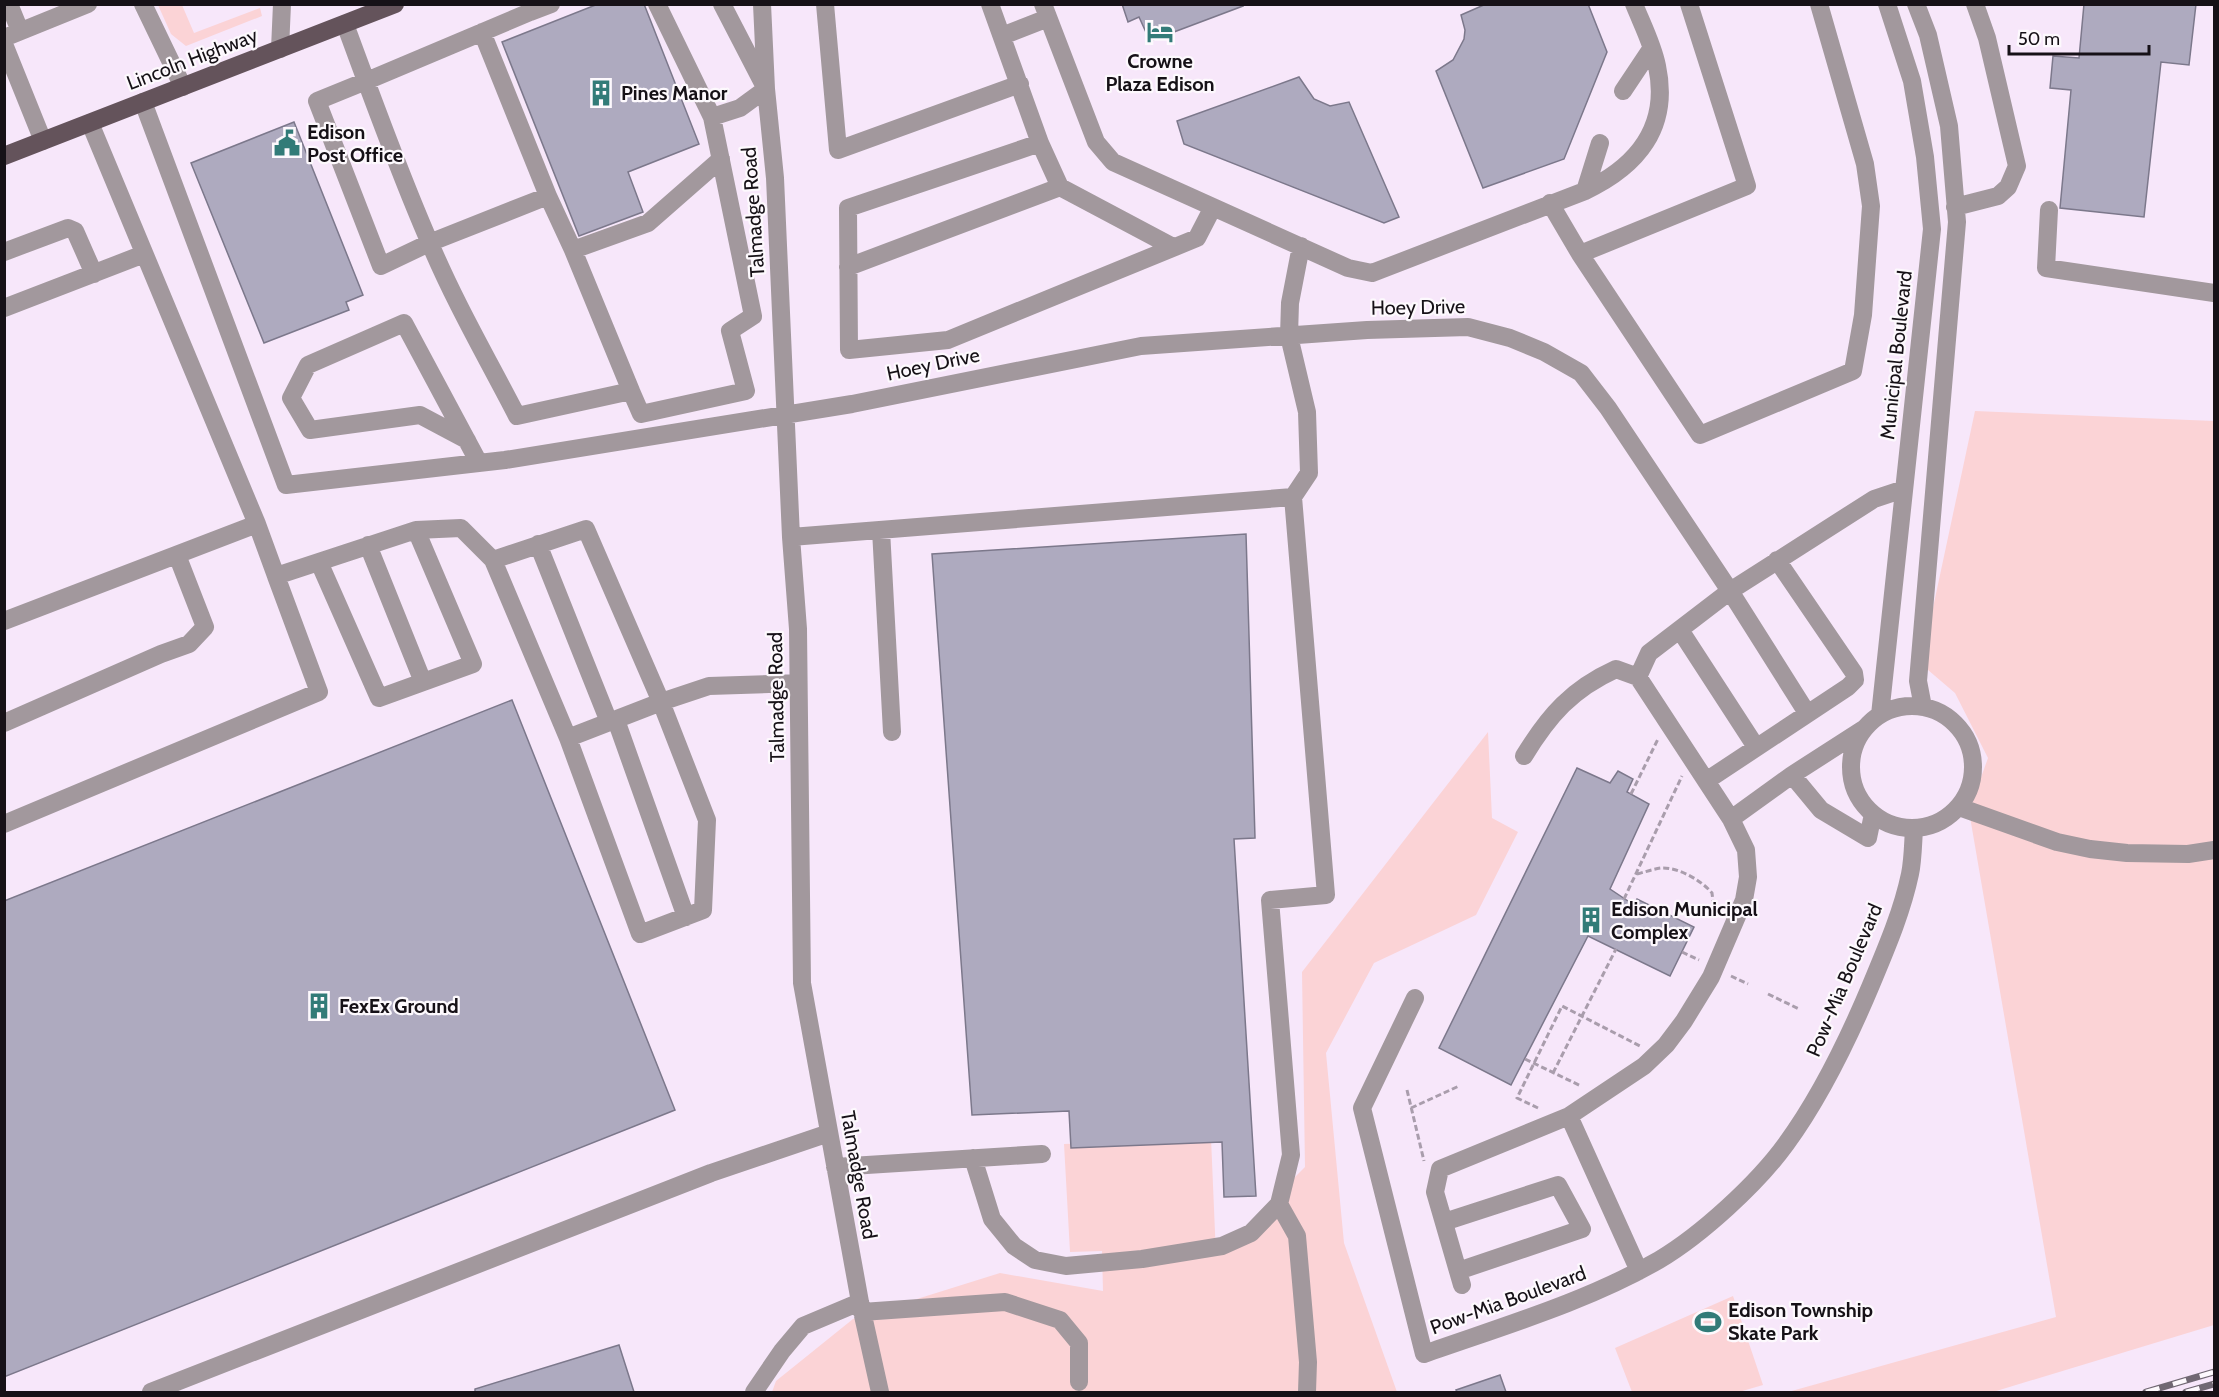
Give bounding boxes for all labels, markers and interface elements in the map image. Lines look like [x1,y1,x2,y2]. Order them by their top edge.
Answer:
hotel icon: Crowne Plaza Edison [1145,17,1175,47]
scale bar [2009,18,2148,56]
street label: Lincoln Highway [123,23,261,95]
text: 50 m [2018,28,2060,50]
place label: Crowne Plaza Edison [1105,49,1215,96]
building icon: Pines Manor [586,78,616,108]
place label: Pines Manor [621,81,728,105]
place label: Edison Post Office [307,120,403,167]
public building icon: Edison Post Office [272,128,302,158]
street label: Talmadge Road [736,146,770,278]
street label: Municipal Boulevard [1875,269,1917,441]
street label: Hoey Drive [1371,294,1465,320]
street label: Hoey Drive [884,342,982,386]
street label: Talmadge Road [763,632,789,762]
place label: Edison Municipal Complex [1611,897,1758,944]
street label: Pow-Mia Boulevard [1801,900,1887,1060]
building icon: Edison Municipal Complex [1576,905,1606,935]
building icon: FexEx Ground [304,991,334,1021]
place label: FexEx Ground [339,994,459,1018]
street label: Talmadge Road [836,1109,882,1241]
street label: Pow-Mia Boulevard [1427,1261,1589,1339]
place label: Edison Township Skate Park [1728,1298,1873,1345]
sports icon: Edison Township Skate Park [1693,1307,1723,1337]

